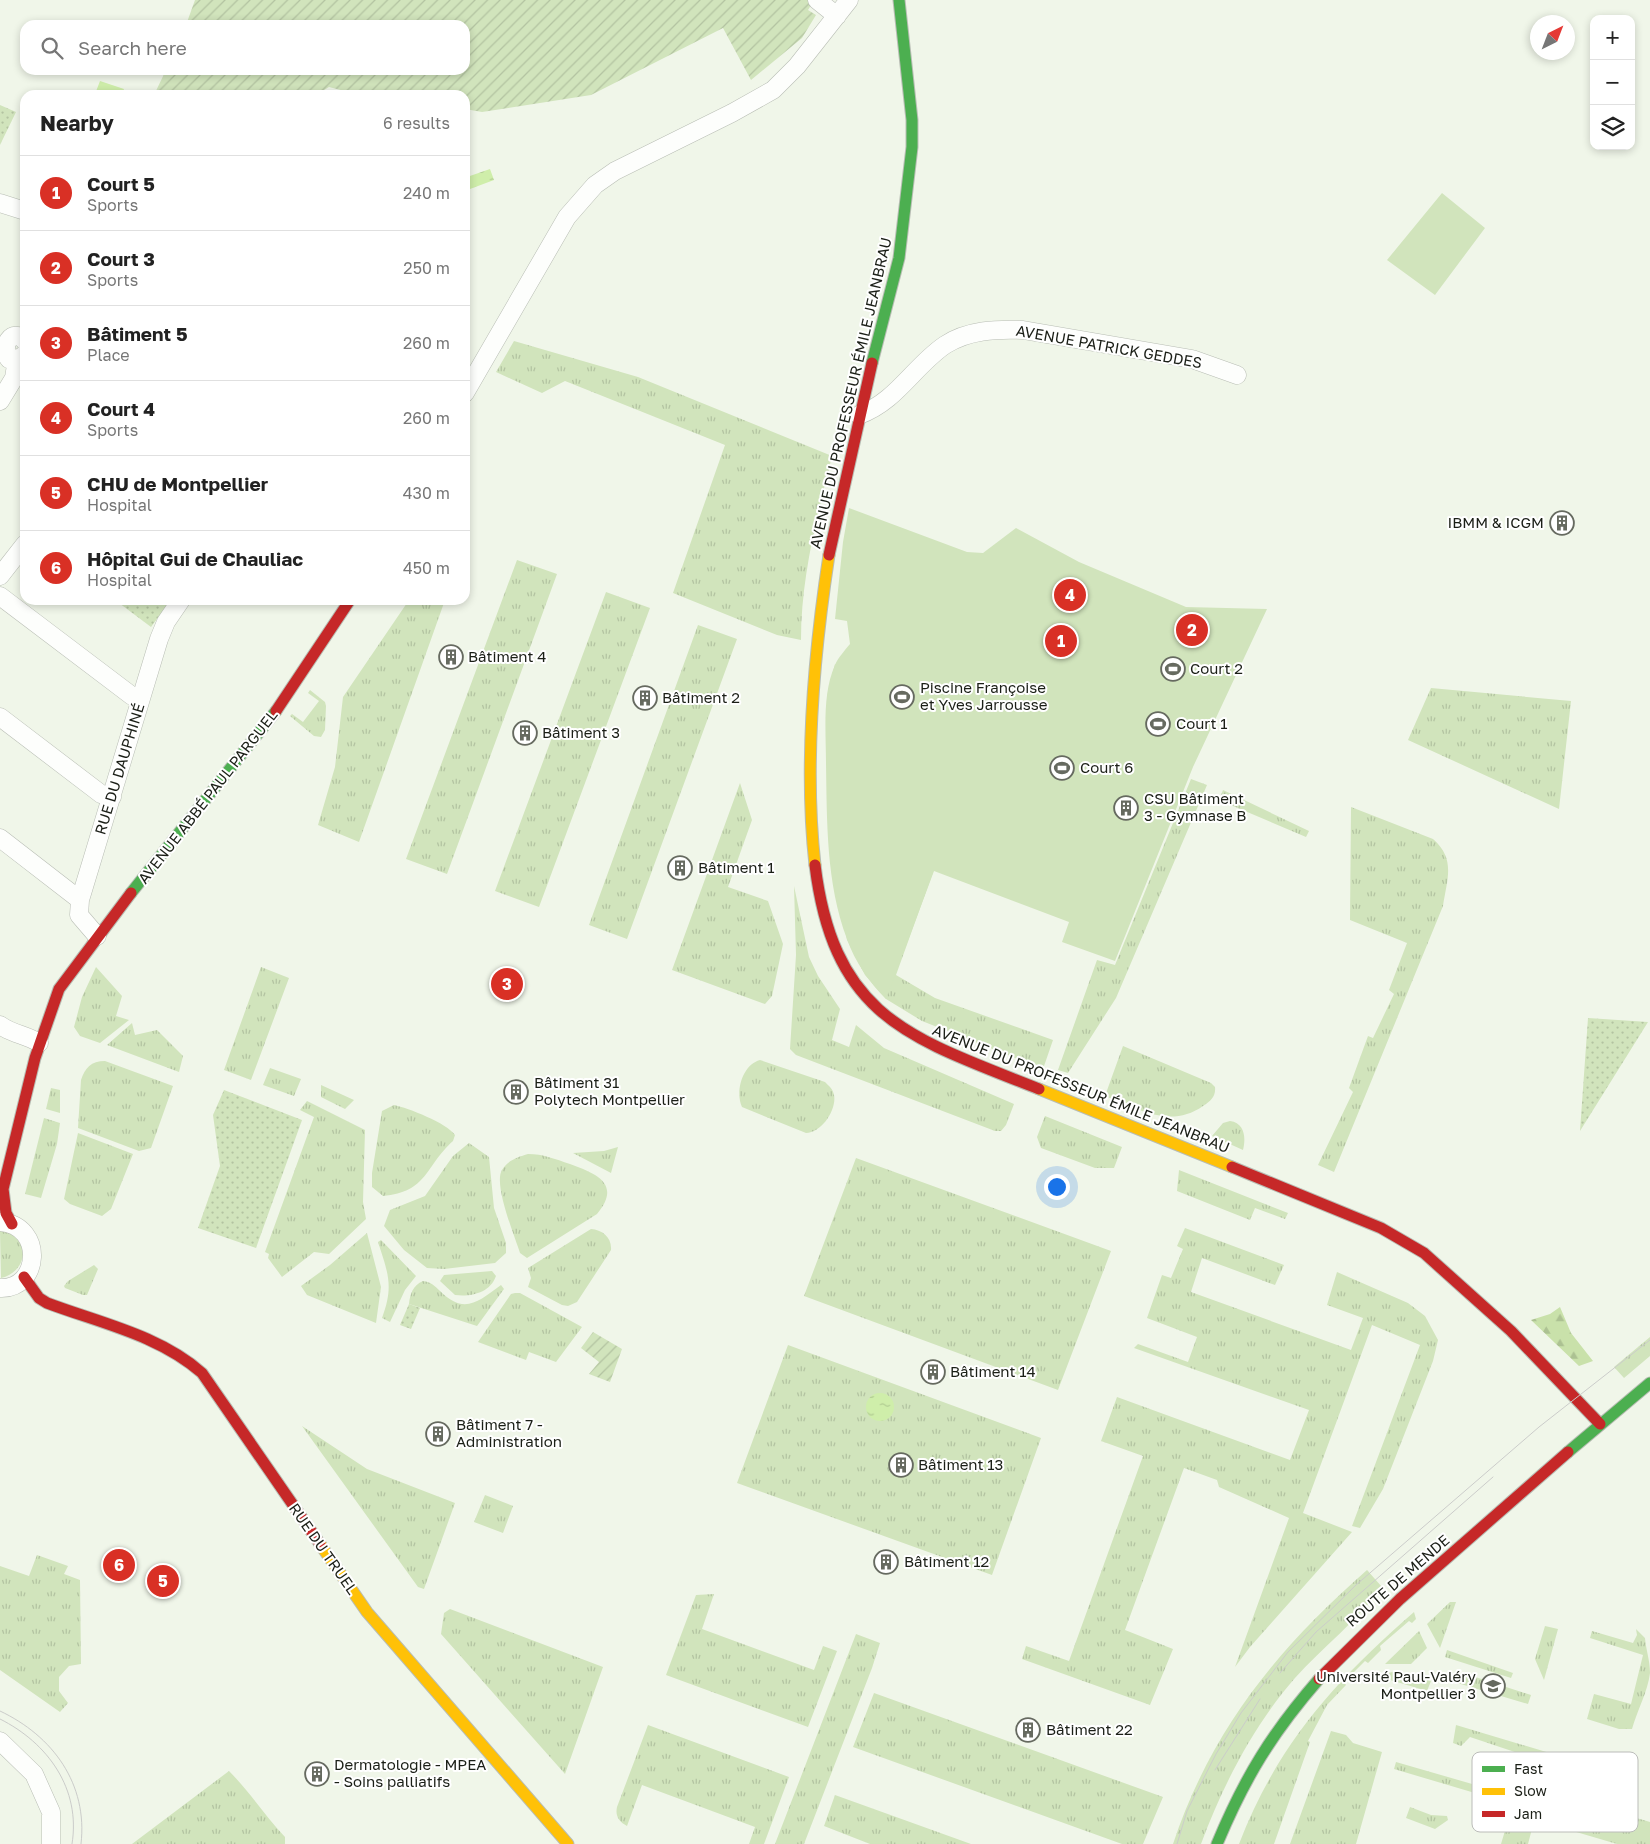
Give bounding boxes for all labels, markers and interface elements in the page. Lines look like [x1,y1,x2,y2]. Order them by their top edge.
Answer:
north arrow [1530,15,1575,60]
map controls [1590,15,1635,150]
button: + [1590,15,1635,60]
search box [20,20,470,75]
icon: search [38,34,66,62]
text: Search here [78,36,187,59]
button: − [1590,60,1635,105]
button: layers [1590,105,1635,150]
text: Nearby [40,110,114,136]
text: 6 results [383,113,450,133]
text: Court 5 [87,172,155,195]
text: 1 [52,183,60,203]
text: 240 m [403,183,450,203]
text: Sports [87,195,138,215]
street label: AVENUE DU PROFESSEUR ÉMILE JEANBRAU [805,235,895,550]
text: Court 3 [87,247,155,270]
text: 2 [51,258,61,278]
text: 250 m [403,258,450,278]
text: Sports [87,270,138,290]
street label: AVENUE PATRICK GEDDES [1015,321,1204,371]
text: Bâtiment 5 [87,322,188,345]
text: 3 [51,333,61,353]
text: 260 m [403,333,450,353]
text: Place [87,345,130,365]
text: Court 4 [87,397,155,420]
text: 4 [51,408,61,428]
text: 260 m [403,408,450,428]
text: Sports [87,420,138,440]
text: CHU de Montpellier [87,472,268,495]
text: 5 [51,483,61,503]
text: 430 m [403,483,450,503]
text: Hospital [87,495,152,515]
building icon: IBMM & ICGM [1549,510,1575,536]
place label: IBMM & ICGM [1448,513,1544,531]
text: Hôpital Gui de Chauliac [87,547,303,570]
text: 6 [51,558,61,578]
text: 450 m [403,558,450,578]
text: Hospital [87,570,152,590]
pin: 4 [1054,576,1086,614]
pin: 2 [1176,611,1208,649]
pin: 1 [1045,622,1077,660]
building icon: Bâtiment 4 [438,644,464,670]
place label: Bâtiment 4 [468,647,546,665]
sports icon: Court 2 [1160,656,1186,682]
place label: Court 2 [1190,659,1243,677]
place label: Piscine Françoise et Yves Jarrousse [920,678,1048,713]
sports icon: Piscine Françoise et Yves Jarrousse [889,684,915,710]
building icon: Bâtiment 2 [632,685,658,711]
place label: Bâtiment 2 [662,688,740,706]
street label: RUE DU DAUPHINÉ [91,701,148,837]
street label: AVENUE ABBÉ PAUL PARGUEL [134,705,281,887]
sports icon: Court 1 [1145,711,1171,737]
place label: Court 1 [1176,714,1227,732]
building icon: Bâtiment 3 [512,720,538,746]
place label: Bâtiment 3 [542,723,620,741]
sports icon: Court 6 [1049,755,1075,781]
place label: Court 6 [1080,758,1133,776]
place label: CSU Bâtiment 3 - Gymnase B [1144,789,1246,824]
building icon: CSU Bâtiment 3 - Gymnase B [1113,795,1139,821]
building icon: Bâtiment 1 [667,855,693,881]
place label: Bâtiment 1 [698,858,774,876]
pin: 3 [491,965,523,1003]
street label: AVENUE DU PROFESSEUR ÉMILE JEANBRAU [930,1020,1233,1156]
place label: Bâtiment 31 Polytech Montpellier [534,1073,685,1108]
building icon: Bâtiment 31 Polytech Montpellier [503,1079,529,1105]
your location [1044,1174,1070,1200]
building icon: Bâtiment 14 [920,1359,946,1385]
place label: Bâtiment 14 [950,1362,1036,1380]
place label: Bâtiment 7 - Administration [456,1415,562,1450]
building icon: Bâtiment 7 - Administration [425,1421,451,1447]
building icon: Bâtiment 13 [888,1452,914,1478]
place label: Bâtiment 13 [918,1455,1003,1473]
street label: RUE DU TRUEL [286,1499,362,1598]
street label: ROUTE DE MENDE [1342,1530,1453,1630]
pin: 6 [103,1546,135,1584]
building icon: Bâtiment 12 [873,1549,899,1575]
place label: Bâtiment 12 [904,1552,989,1570]
pin: 5 [147,1562,179,1600]
place label: Université Paul-Valéry Montpellier 3 [1316,1667,1477,1702]
school or university icon: Université Paul-Valéry Montpellier 3 [1480,1673,1506,1699]
building icon: Bâtiment 22 [1015,1717,1041,1743]
place label: Bâtiment 22 [1046,1720,1133,1738]
legend [1472,1752,1638,1832]
place label: Dermatologie - MPEA - Soins palliatifs [334,1755,486,1790]
text: Fast [1514,1760,1543,1777]
building icon: Dermatologie - MPEA - Soins palliatifs [304,1761,330,1787]
text: Slow [1514,1782,1547,1799]
text: Jam [1514,1805,1542,1822]

